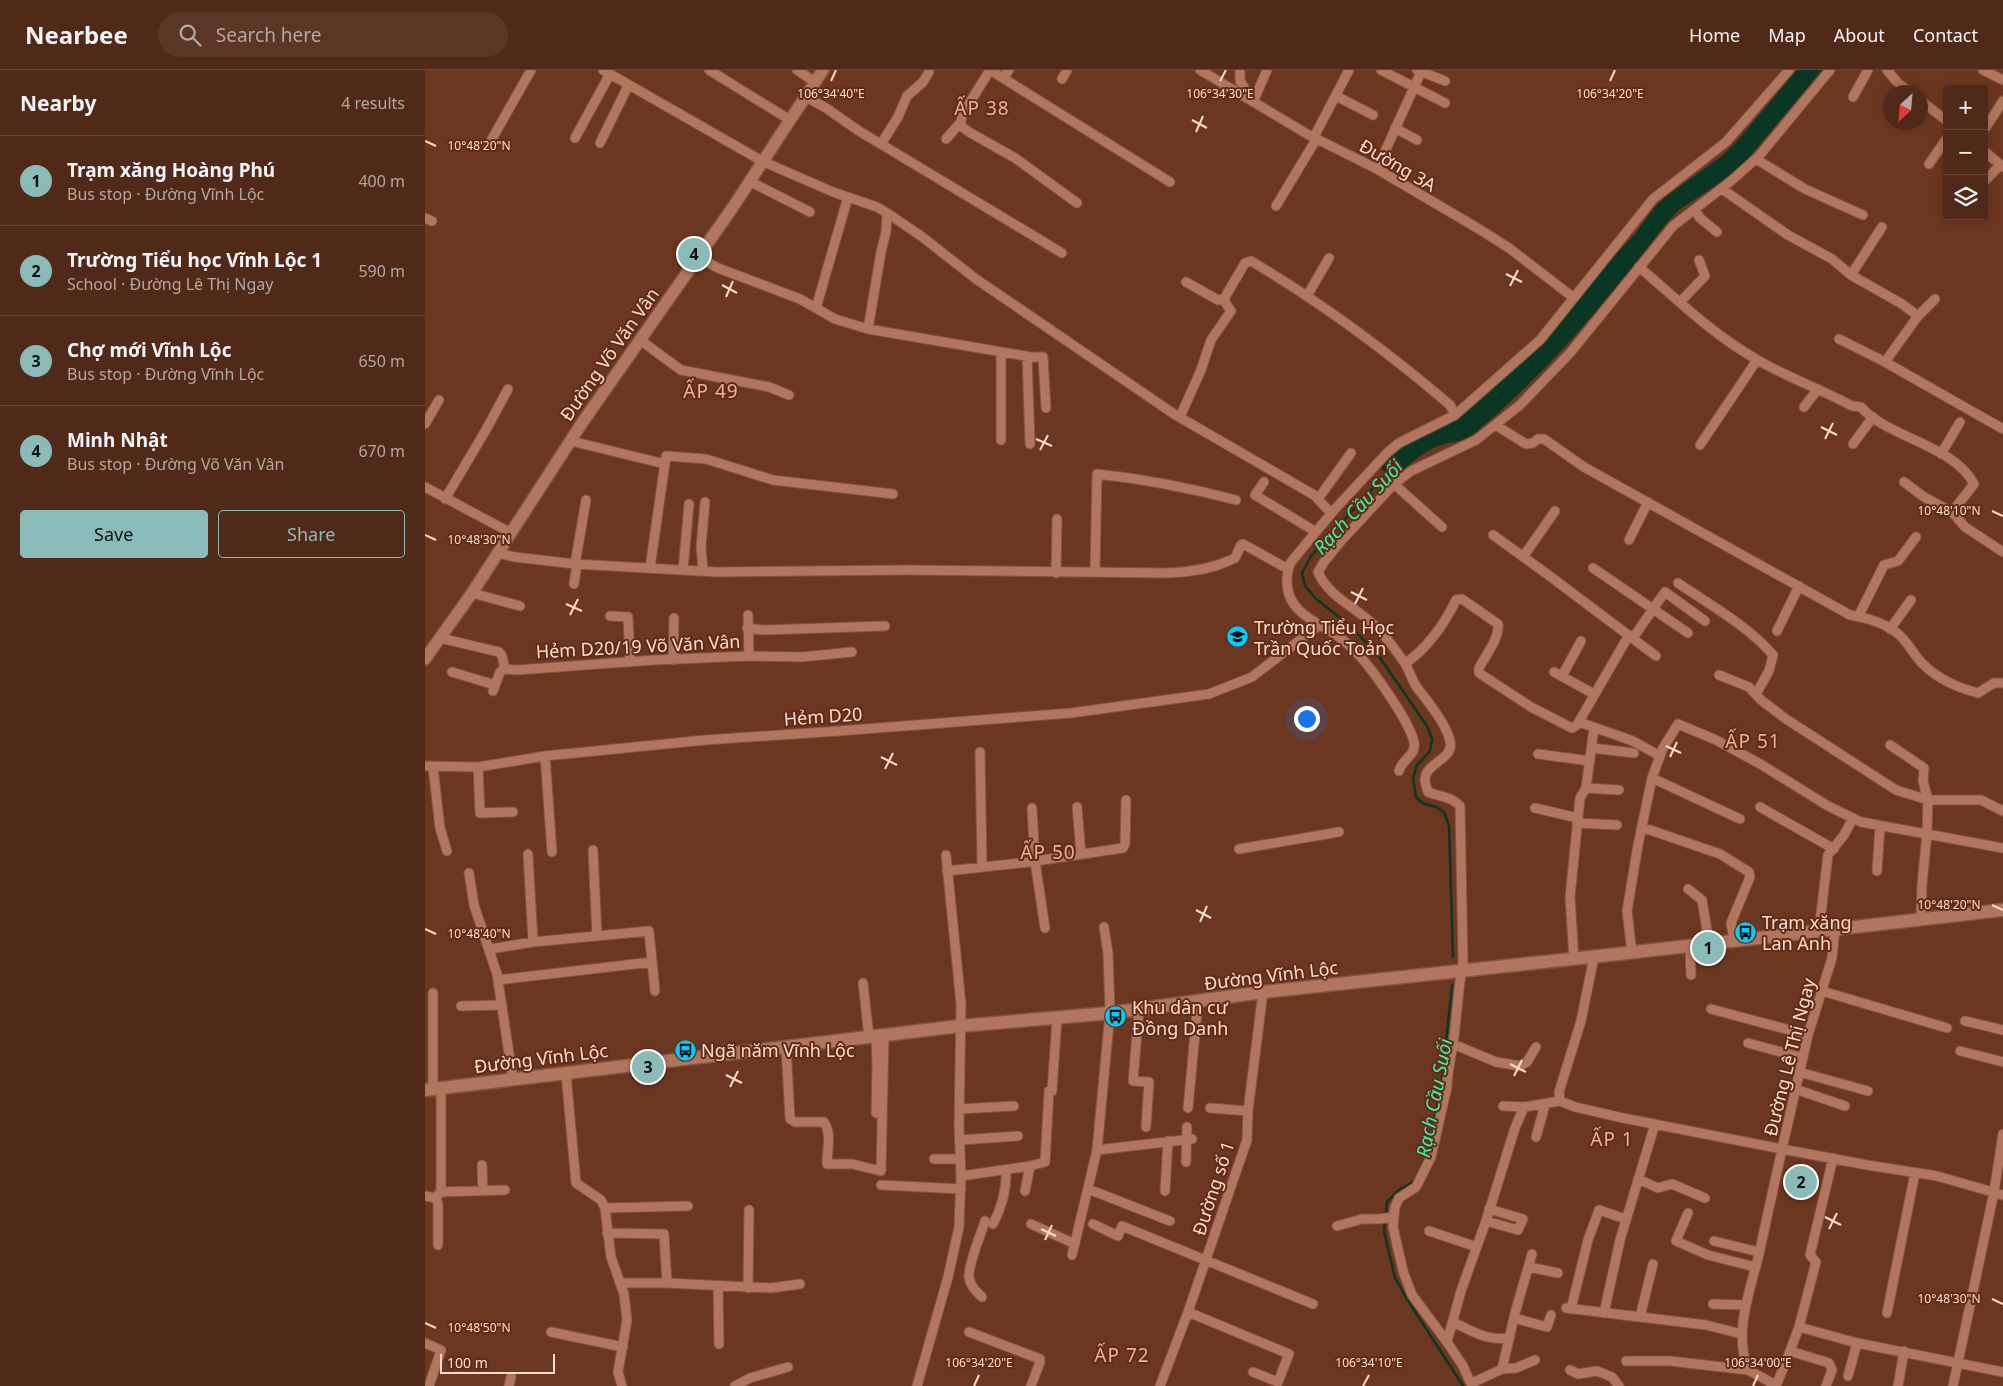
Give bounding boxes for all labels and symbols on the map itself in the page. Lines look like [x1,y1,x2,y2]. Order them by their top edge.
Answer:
text: 106°34'40"E [797,85,865,102]
text: 106°34'30"E [1186,85,1254,102]
text: 106°34'20"E [1576,85,1644,102]
north arrow [1883,85,1928,130]
district label: ẤP 38 [954,95,1010,121]
street label: Đường 3A [1355,133,1441,197]
text: 10°48'20"N [447,137,511,154]
pin: 4 [678,235,710,273]
street label: Đường Võ Văn Vân [554,283,664,425]
district label: ẤP 49 [683,378,739,404]
water label: Rạch Cầu Suối [1307,453,1409,560]
text: 10°48'10"N [1917,502,1981,519]
text: 10°48'30"N [447,531,511,548]
place label: Trường Tiểu Học Trần Quốc Toản [1254,615,1394,660]
school or university icon: Trường Tiểu Học Trần Quốc Toản [1226,625,1250,649]
street label: Hẻm D20/19 Võ Văn Vân [535,629,741,663]
street label: Hẻm D20 [783,701,863,731]
your location [1294,706,1320,732]
district label: ẤP 51 [1725,728,1781,754]
district label: ẤP 50 [1020,839,1076,865]
text: 10°48'20"N [1917,896,1981,913]
place label: Trạm xăng Lan Anh [1762,910,1852,955]
bus stop icon: Trạm xăng Lan Anh [1734,920,1758,944]
text: 10°48'40"N [447,925,511,942]
pin: 1 [1692,929,1724,967]
street label: Đường Vĩnh Lộc [1203,955,1340,995]
street label: Đường Lê Thị Ngay [1758,975,1820,1138]
place label: Khu dân cư Đồng Danh [1132,995,1229,1040]
bus stop icon: Khu dân cư Đồng Danh [1104,1005,1128,1029]
water label: Rạch Cầu Suối [1410,1035,1458,1160]
street label: Đường Vĩnh Lộc [473,1038,610,1078]
bus stop icon: Ngã năm Vĩnh Lộc [673,1038,697,1062]
place label: Ngã năm Vĩnh Lộc [701,1038,855,1062]
pin: 3 [632,1048,664,1086]
district label: ẤP 1 [1590,1126,1634,1152]
street label: Đường số 1 [1186,1138,1240,1238]
pin: 2 [1785,1163,1817,1201]
text: 10°48'30"N [1917,1290,1981,1307]
text: 10°48'50"N [447,1319,511,1336]
district label: ẤP 72 [1094,1342,1150,1368]
scale bar [440,1351,555,1374]
text: 106°34'20"E [945,1354,1013,1371]
text: 106°34'10"E [1335,1354,1403,1371]
text: 106°34'00"E [1724,1354,1792,1371]

